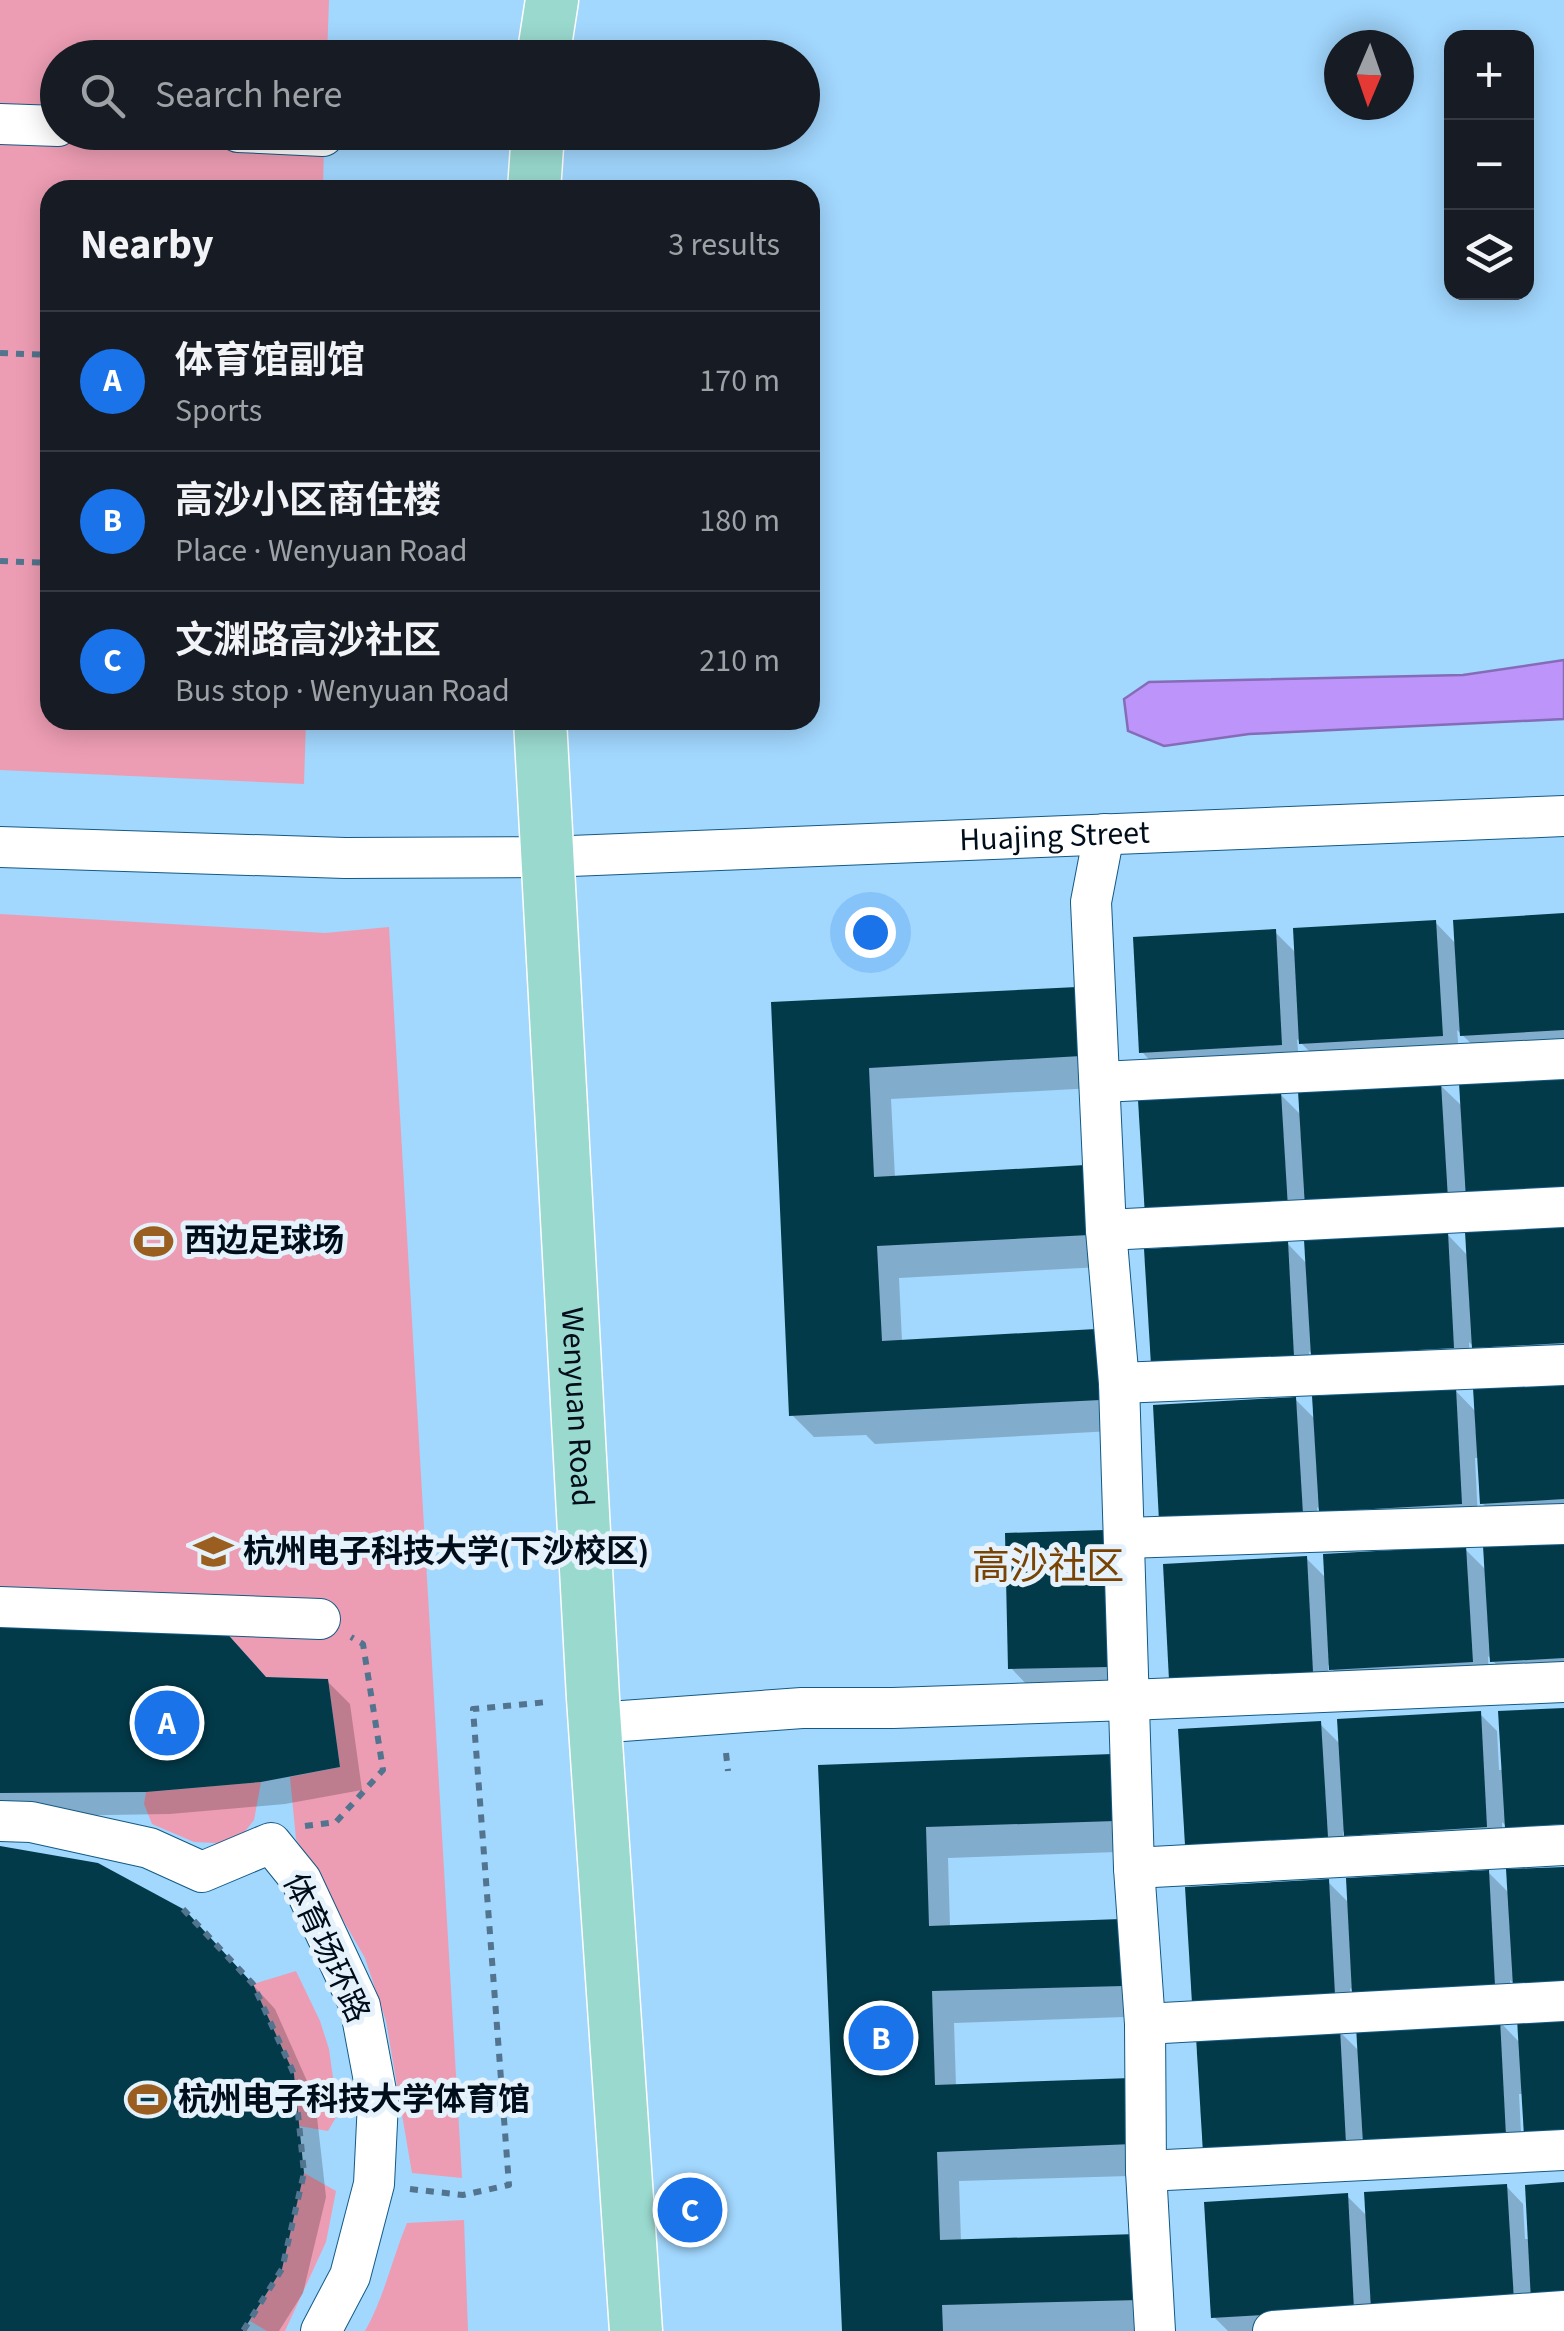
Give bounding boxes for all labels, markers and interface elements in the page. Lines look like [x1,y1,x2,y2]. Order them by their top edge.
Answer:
north arrow [1324,30,1414,120]
map controls [1444,30,1534,300]
button: + [1444,30,1534,120]
search box [40,40,820,150]
icon: search [75,68,130,123]
text: Search here [155,68,342,122]
button: − [1444,120,1534,210]
button: layers [1444,210,1534,300]
text: Nearby [80,215,214,275]
text: 3 results [668,222,780,268]
text: 体育馆副馆 [175,334,365,388]
text: A [103,358,122,404]
text: 170 m [699,358,780,404]
text: Sports [175,388,262,434]
text: 高沙小区商住楼 [175,474,441,528]
text: B [103,498,122,544]
text: 180 m [699,498,780,544]
text: Place · Wenyuan Road [175,528,468,574]
text: 文渊路高沙社区 [175,614,441,668]
text: C [103,638,122,684]
text: 210 m [699,638,780,684]
text: Bus stop · Wenyuan Road [175,668,510,714]
street label: Huajing Street [958,810,1151,863]
your location [845,907,896,958]
place label: 西边足球场 [184,1218,344,1264]
sports icon: 西边足球场 [133,1220,175,1262]
street label: Wenyuan Road [549,1306,606,1508]
place label: 杭州电子科技大学(下沙校区) [243,1529,649,1575]
school or university icon: 杭州电子科技大学(下沙校区) [192,1531,234,1573]
district label: 高沙社区 [972,1540,1124,1594]
pin: A [134,1686,200,1760]
street label: 体育场环路 [271,1866,381,2030]
pin: B [848,2000,914,2076]
place label: 杭州电子科技大学体育馆 [178,2077,530,2123]
sports icon: 杭州电子科技大学体育馆 [127,2079,169,2121]
pin: C [658,2172,722,2248]

